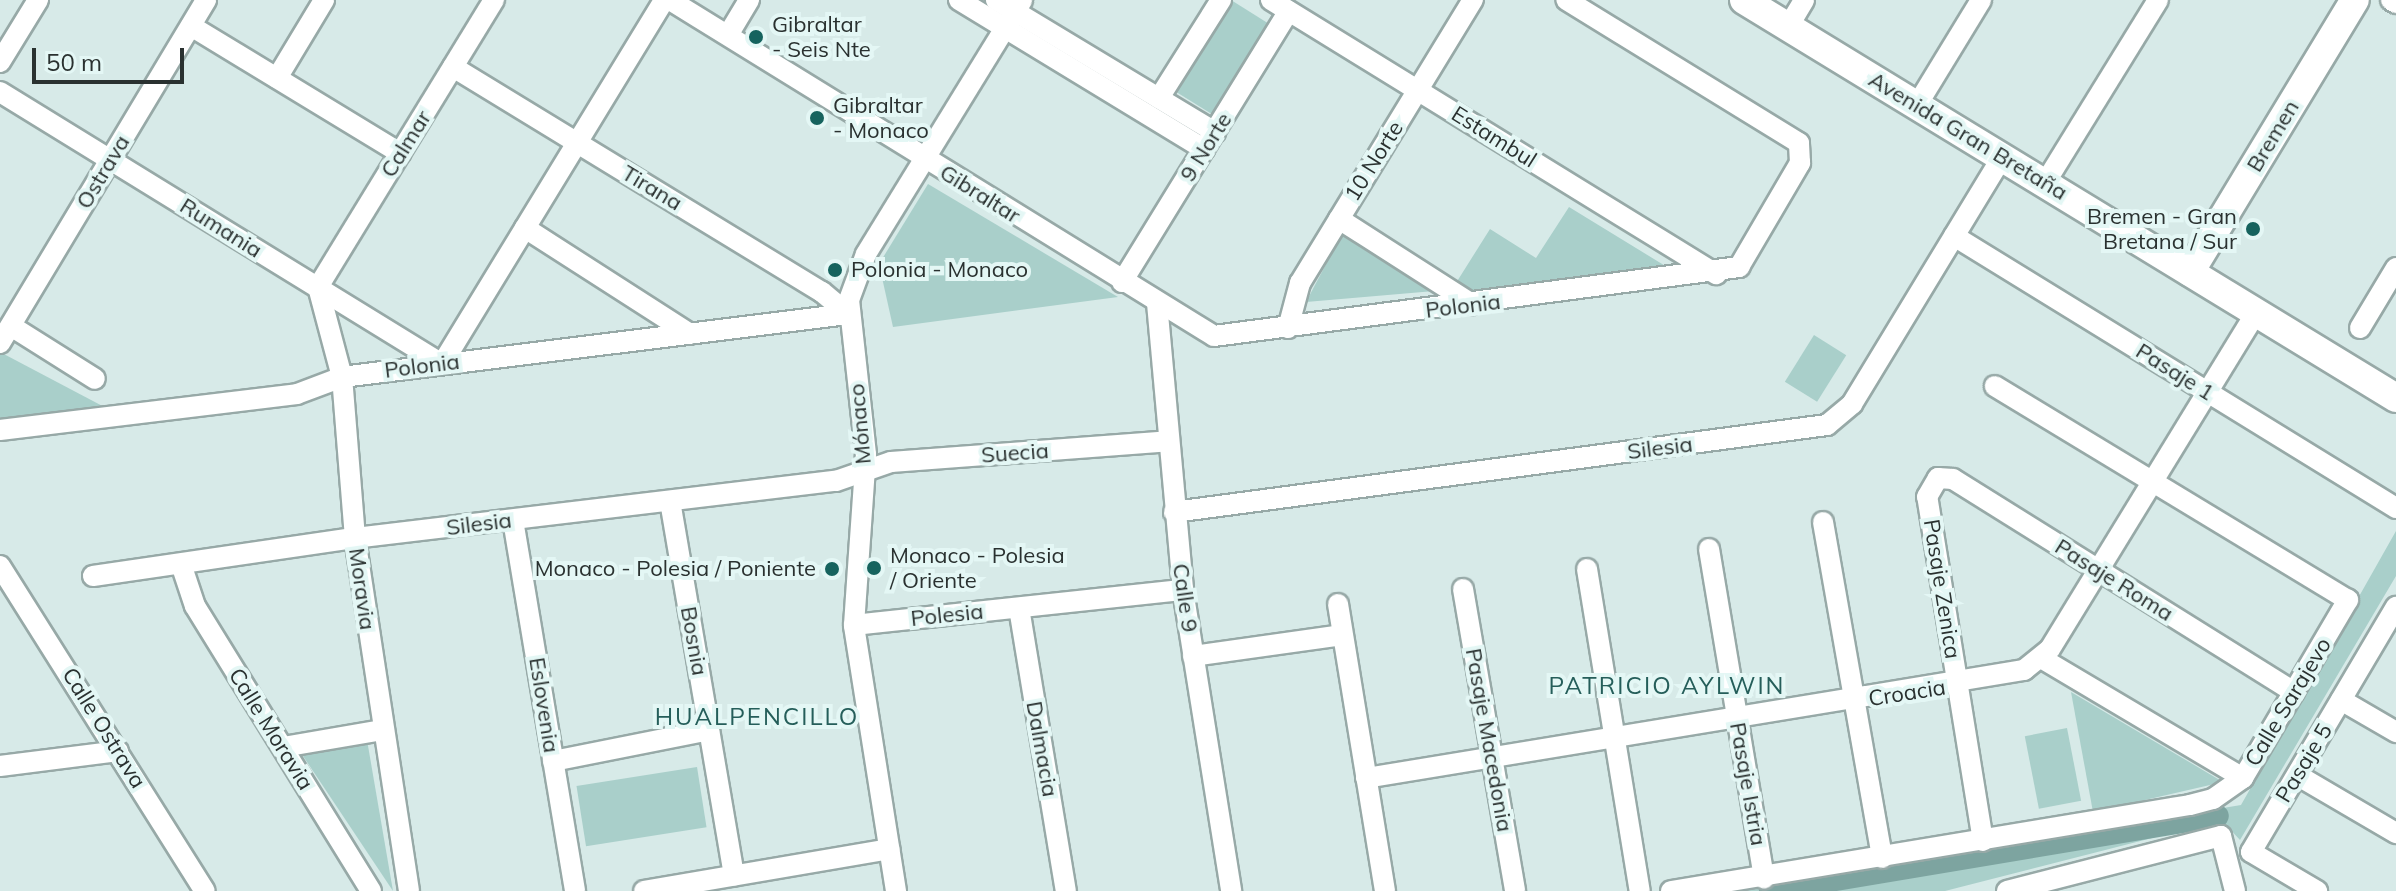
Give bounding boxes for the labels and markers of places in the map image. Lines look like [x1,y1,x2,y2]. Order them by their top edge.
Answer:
place label: Gibraltar - Seis Nte [772,11,871,62]
marker: Gibraltar - Seis Nte [747,28,765,46]
place label: Gibraltar - Monaco [833,92,929,144]
marker: Gibraltar - Monaco [808,109,826,127]
place label: Bremen - Gran Bretana / Sur [2087,203,2237,254]
marker: Bremen - Gran Bretana / Sur [2244,220,2262,238]
place label: Polonia - Monaco [851,257,1028,283]
marker: Polonia - Monaco [826,261,844,279]
place label: Monaco - Polesia / Oriente [890,542,1065,594]
place label: Monaco - Polesia / Poniente [535,556,816,582]
marker: Monaco - Polesia / Oriente [865,559,883,577]
marker: Monaco - Polesia / Poniente [823,560,841,578]

